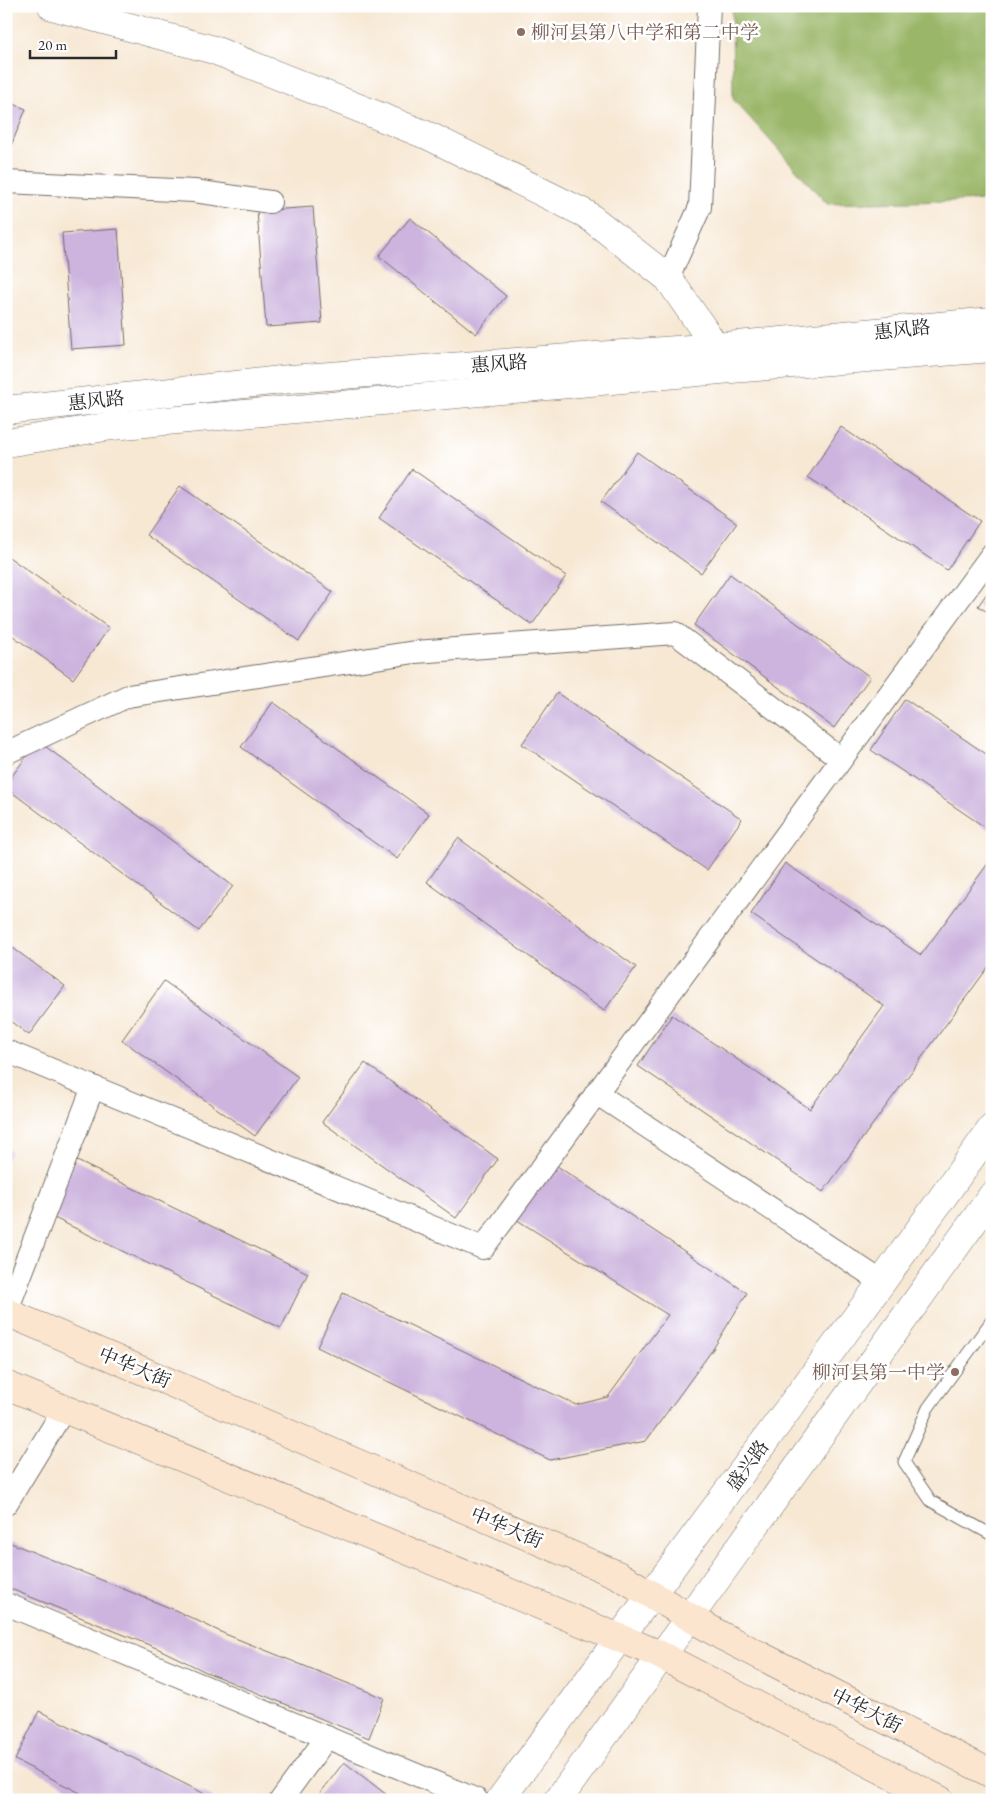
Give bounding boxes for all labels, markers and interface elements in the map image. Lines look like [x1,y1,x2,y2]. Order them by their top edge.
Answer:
place label: 柳河县第八中学和第二中学 [531,20,759,45]
marker: 柳河县第八中学和第二中学 [515,26,527,38]
scale bar [30,28,116,60]
text: 20 m [38,35,67,54]
street label: 惠风路 [872,314,932,345]
street label: 惠风路 [470,349,528,378]
street label: 惠风路 [66,385,126,416]
street label: 中华大街 [95,1341,175,1394]
place label: 柳河县第一中学 [812,1360,945,1385]
marker: 柳河县第一中学 [949,1366,961,1378]
street label: 盛兴路 [721,1435,774,1496]
street label: 中华大街 [467,1501,547,1554]
street label: 中华大街 [827,1682,906,1739]

